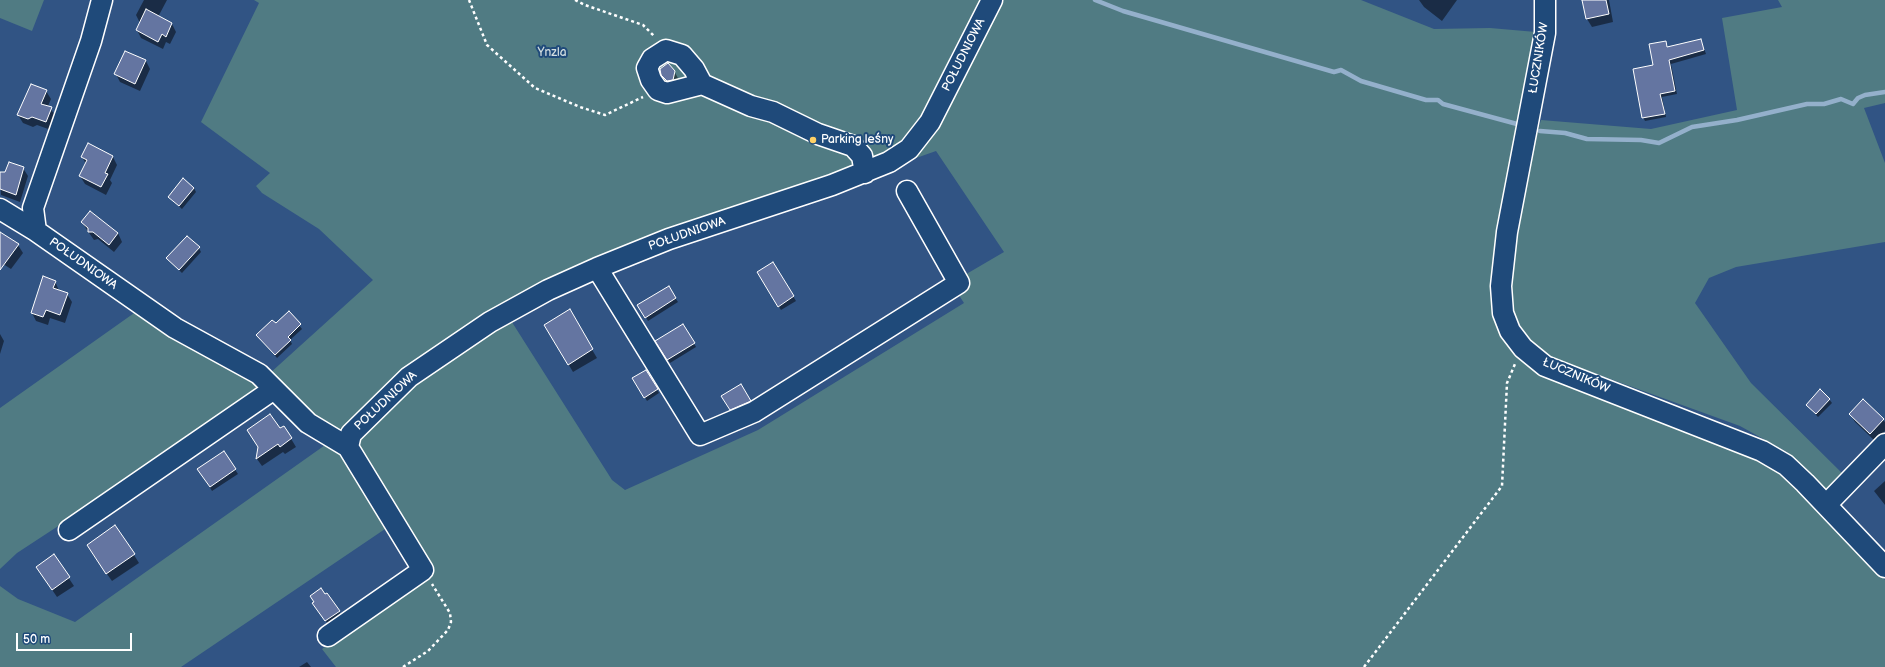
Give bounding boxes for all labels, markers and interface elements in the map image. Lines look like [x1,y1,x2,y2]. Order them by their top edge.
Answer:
street label: POŁUDNIOWA [939,16,989,94]
street label: ŁUCZNIKÓW [1526,21,1552,95]
park label: Ynzla [538,46,566,60]
place label: Parking leśny [821,133,893,147]
marker: Parking leśny [808,135,818,145]
street label: POŁUDNIOWA [647,214,727,254]
street label: POŁUDNIOWA [46,235,120,293]
street label: ŁUCZNIKÓW [1540,355,1612,397]
street label: POŁUDNIOWA [352,368,420,434]
scale bar [18,625,134,651]
text: 50 m [23,632,50,647]

